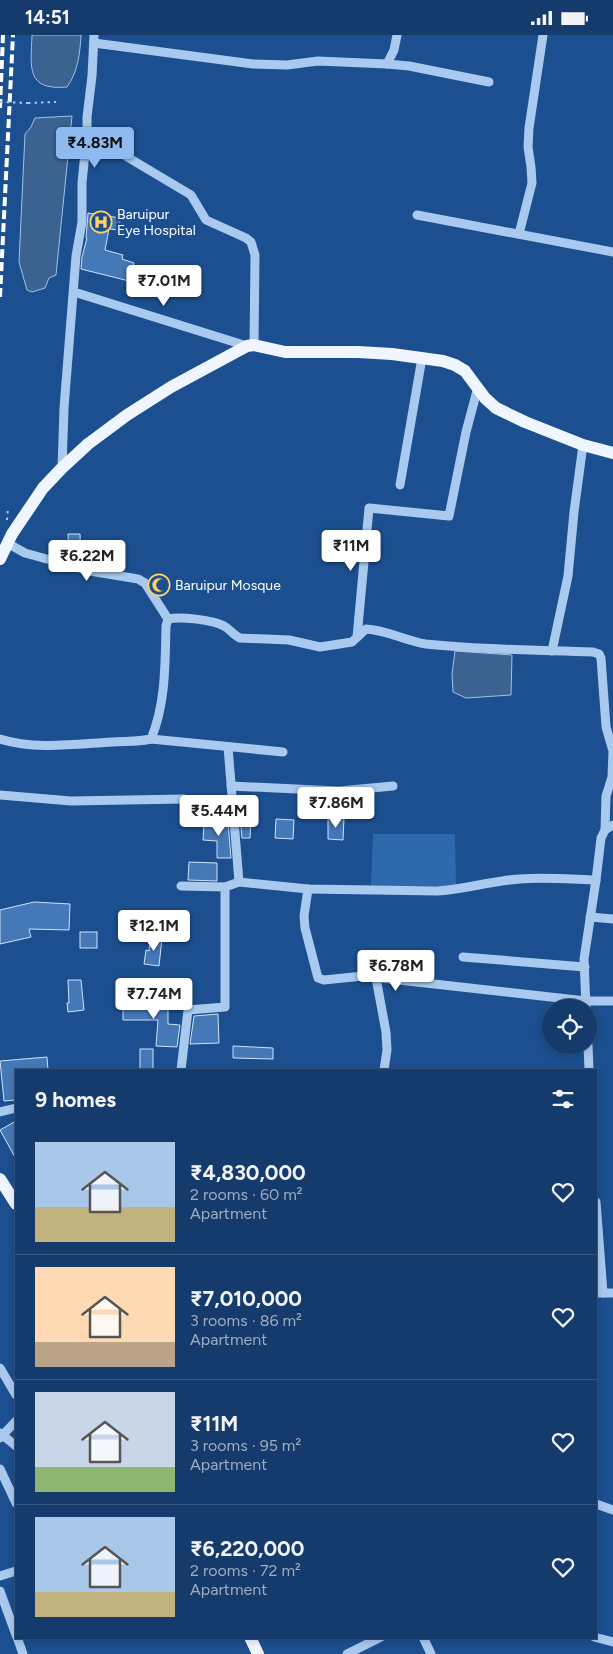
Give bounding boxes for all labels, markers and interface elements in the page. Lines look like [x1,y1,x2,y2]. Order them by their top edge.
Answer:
text: 14:51 [25,6,70,29]
pin: ₹4.83M [54,127,136,169]
text: ₹4.83M [67,133,123,152]
place label: Baruipur Eye Hospital [117,206,196,239]
hospital icon: Baruipur Eye Hospital [89,210,113,234]
pin: ₹7.01M [123,265,205,307]
text: ₹7.01M [137,271,191,290]
pin: ₹11M [321,529,381,572]
text: ₹11M [333,536,369,555]
pin: ₹6.22M [46,539,128,582]
text: ₹6.22M [59,546,115,565]
mosque icon: Baruipur Mosque [147,573,171,597]
place label: Baruipur Mosque [175,577,281,594]
pin: ₹7.86M [295,787,377,829]
text: ₹7.86M [308,793,364,812]
pin: ₹5.44M [178,795,260,837]
text: ₹5.44M [191,801,247,820]
pin: ₹12.1M [113,909,195,952]
text: ₹12.1M [129,916,179,935]
pin: ₹6.78M [355,949,437,992]
text: ₹6.78M [368,956,424,975]
pin: ₹7.74M [113,977,195,1020]
text: ₹7.74M [126,984,182,1003]
map controls [542,999,597,1054]
button: locate [542,999,597,1054]
icon: filters [549,1085,577,1113]
text: 9 homes [35,1087,116,1112]
text: ₹4,830,000 [190,1160,306,1185]
icon: home [75,1162,135,1222]
icon: heart [549,1178,577,1206]
text: 2 rooms · 60 m² [190,1185,303,1204]
text: Apartment [190,1204,267,1223]
text: ₹7,010,000 [190,1286,302,1311]
icon: home [75,1287,135,1347]
icon: heart [549,1303,577,1331]
text: 3 rooms · 86 m² [190,1311,302,1330]
text: Apartment [190,1330,267,1349]
text: ₹11M [190,1411,238,1436]
icon: home [75,1412,135,1472]
icon: heart [549,1428,577,1456]
text: 3 rooms · 95 m² [190,1436,301,1455]
text: Apartment [190,1455,267,1474]
text: ₹6,220,000 [190,1536,304,1561]
icon: home [75,1537,135,1597]
icon: heart [549,1553,577,1581]
text: 2 rooms · 72 m² [190,1561,301,1580]
text: Apartment [190,1580,267,1599]

